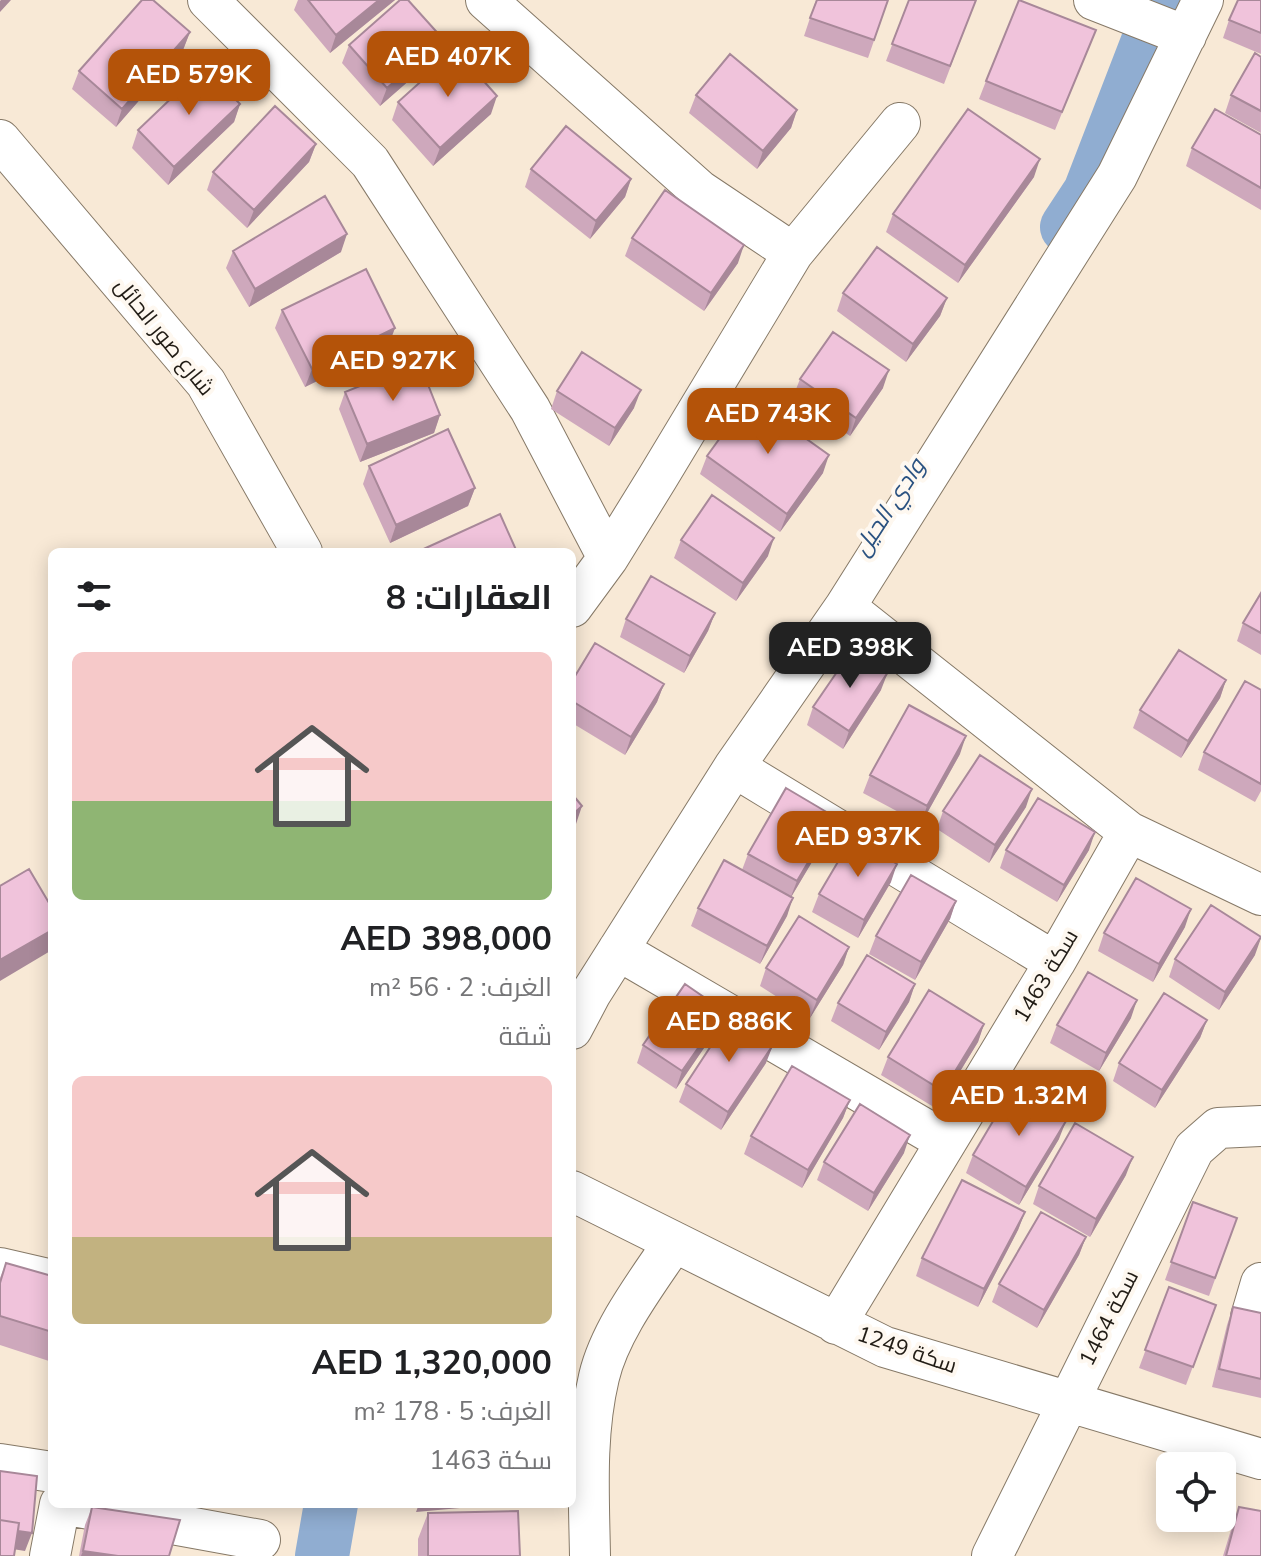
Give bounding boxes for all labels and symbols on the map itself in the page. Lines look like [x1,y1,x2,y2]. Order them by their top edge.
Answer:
pin: AED 407K [365,31,531,99]
pin: AED 579K [106,49,272,117]
street label: شارع صور الحائل [107,272,221,402]
pin: AED 927K [310,335,476,403]
pin: AED 743K [685,388,851,456]
water label: وادي الحيل [846,450,936,564]
pin: AED 398K [767,622,933,690]
pin: AED 937K [775,811,941,879]
street label: سكة 1463 [1006,924,1086,1028]
pin: AED 886K [646,996,812,1064]
pin: AED 1.32M [927,1070,1111,1138]
street label: سكة 1464 [1072,1265,1146,1371]
street label: سكة 1249 [853,1319,961,1381]

